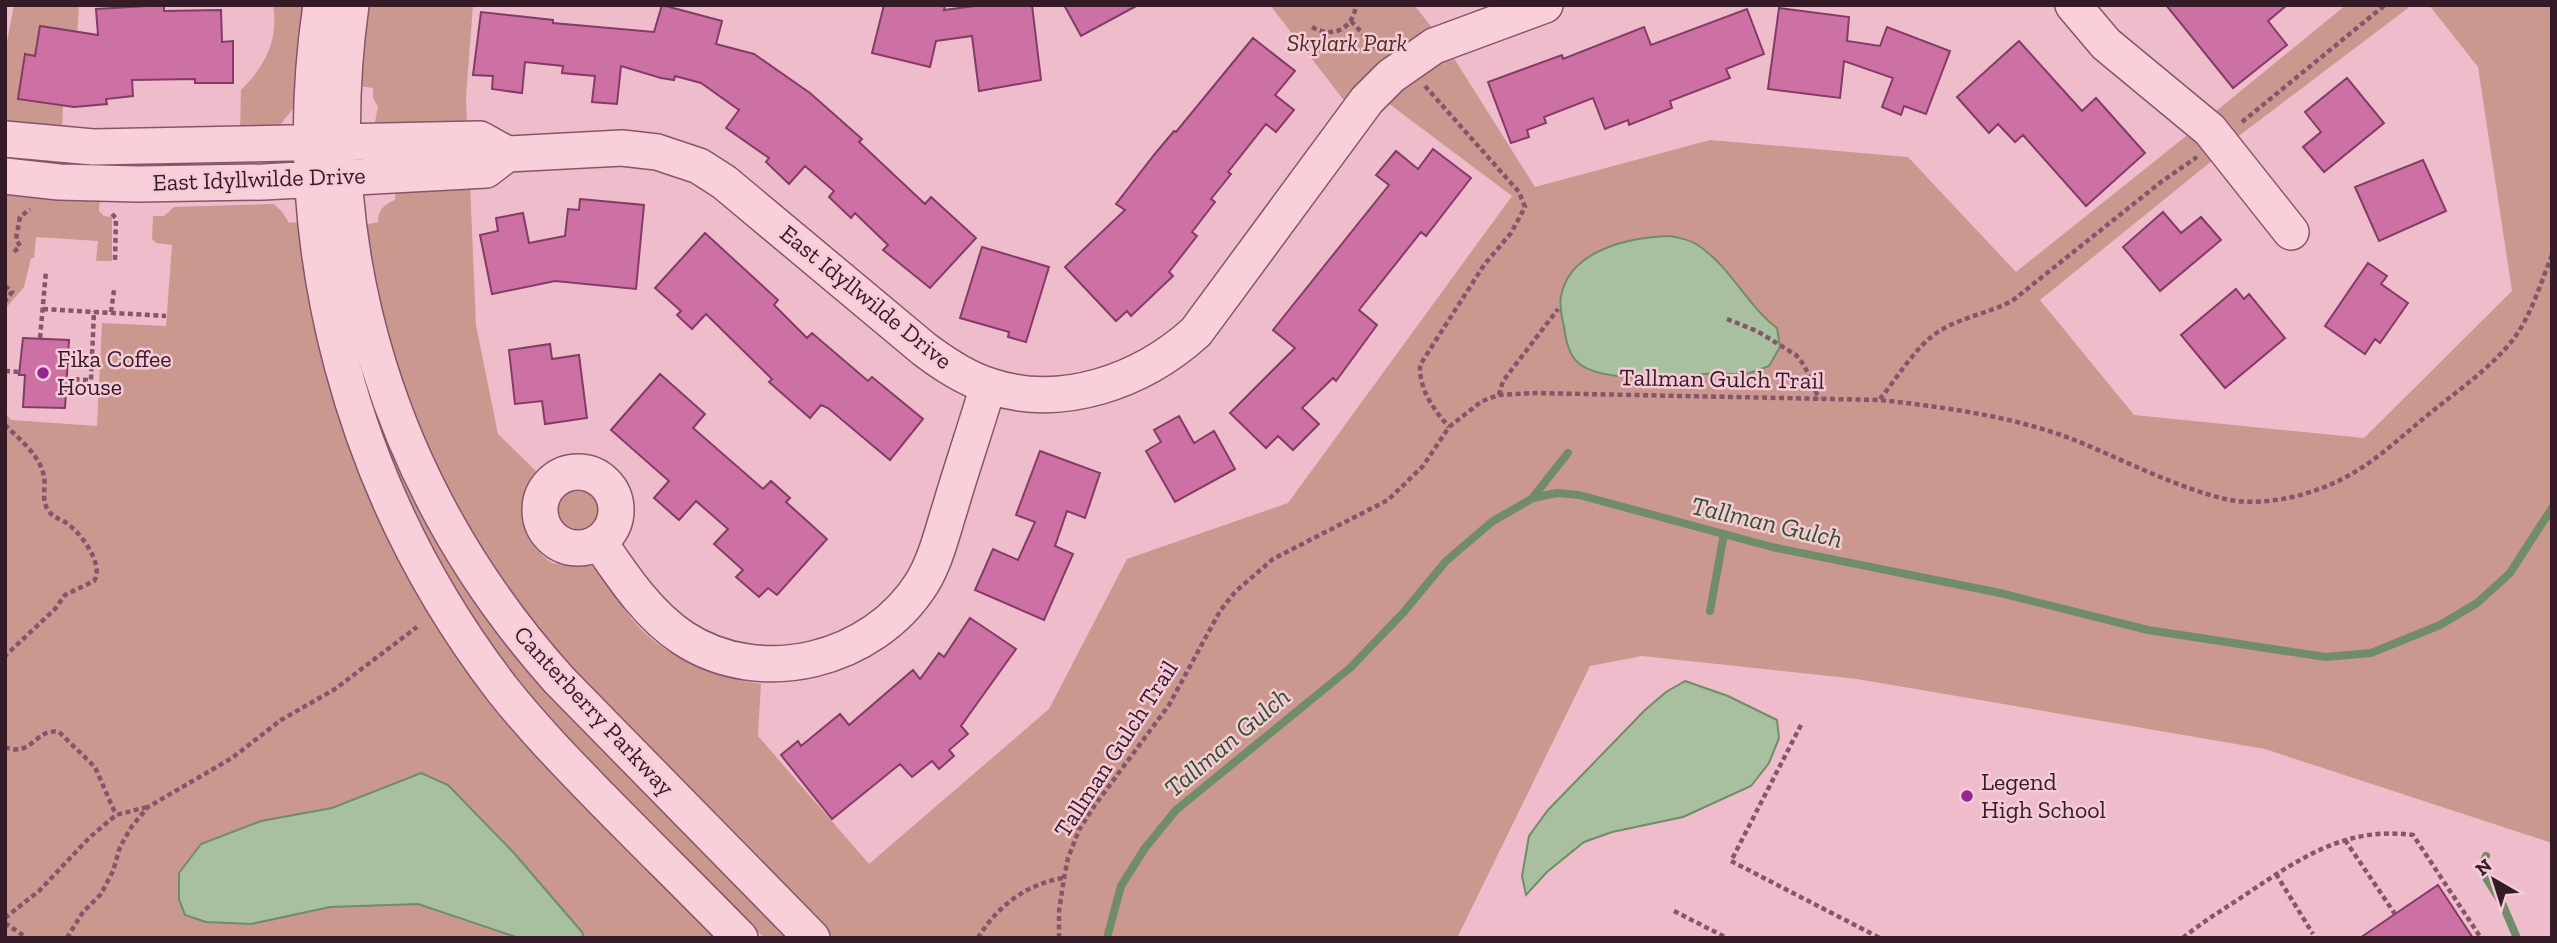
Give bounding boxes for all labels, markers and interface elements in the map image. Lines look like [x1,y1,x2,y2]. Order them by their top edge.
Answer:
park label: Skylark Park [1287,28,1408,57]
street label: East Idyllwilde Drive [152,160,366,197]
street label: East Idyllwilde Drive [774,218,958,375]
place label: Fika Coffee House [57,344,172,401]
street label: Tallman Gulch Trail [1619,362,1825,395]
marker: Fika Coffee House [35,365,51,381]
water label: Tallman Gulch [1688,489,1846,555]
street label: Canterberry Parkway [508,620,681,802]
street label: Tallman Gulch Trail [1048,655,1184,843]
water label: Tallman Gulch [1158,680,1296,804]
place label: Legend High School [1981,767,2106,824]
marker: Legend High School [1959,788,1975,804]
north arrow [2459,845,2529,915]
text: N [2471,854,2496,881]

